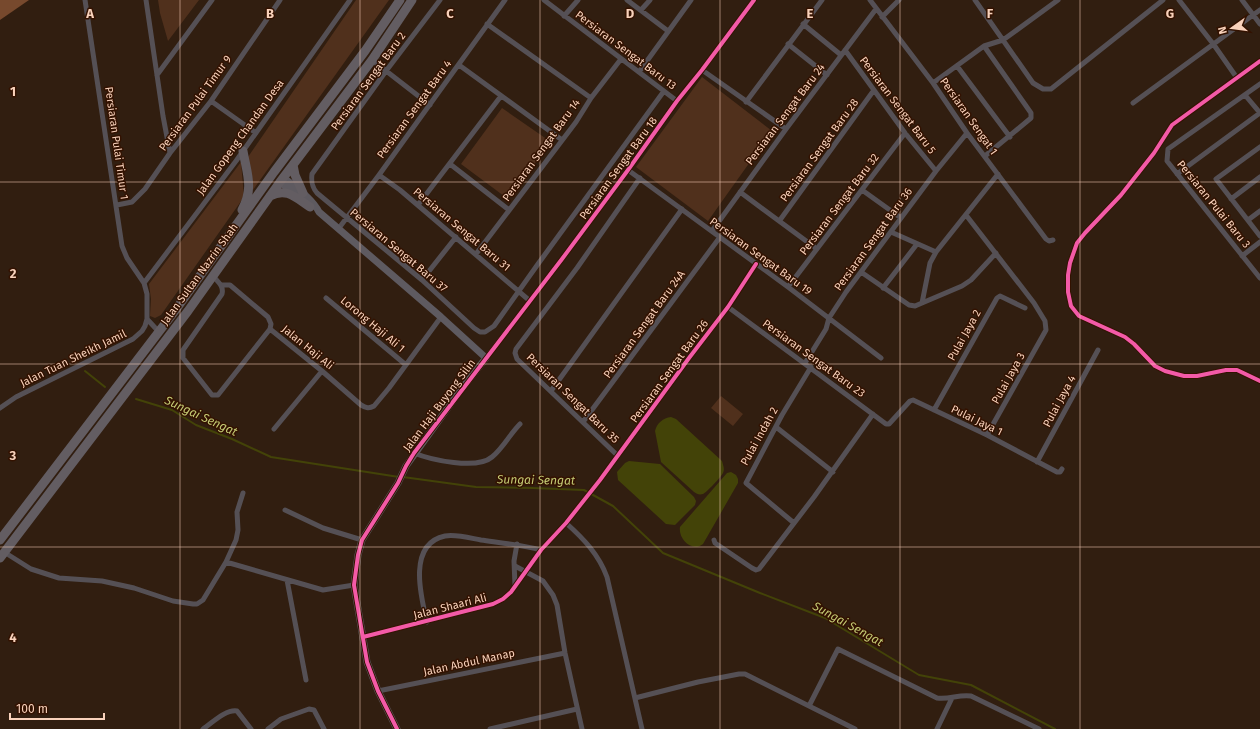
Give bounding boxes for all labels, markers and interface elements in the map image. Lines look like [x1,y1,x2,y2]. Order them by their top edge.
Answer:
text: A [85,6,94,21]
text: B [266,6,274,21]
text: C [446,6,454,21]
text: D [626,6,635,21]
text: E [807,6,814,21]
text: F [987,6,994,21]
text: G [1166,6,1174,21]
street label: Persiaran Sengat Baru 13 [573,8,679,93]
north arrow [1212,8,1252,48]
text: N [1216,25,1230,35]
street label: Persiaran Sengat Baru 2 [328,30,408,133]
street label: Persiaran Pulai Timur 9 [156,53,235,154]
street label: Persiaran Sengat Baru 5 [857,54,939,157]
street label: Persiaran Sengat Baru 4 [374,57,455,161]
street label: Persiaran Sengat Baru 24 [743,61,828,168]
street label: Persiaran Sengat 1 [937,75,1000,157]
street label: Jalan Gopeng Chandan Desa [194,77,287,198]
text: 1 [10,84,16,99]
street label: Persiaran Pulai Timur 1 [102,86,131,200]
street label: Persiaran Sengat Baru 28 [778,96,861,204]
street label: Persiaran Sengat Baru 14 [500,97,583,204]
street label: Persiaran Sengat Baru 18 [577,115,660,222]
street label: Persiaran Sengat Baru 32 [797,151,882,258]
street label: Persiaran Pulai Baru 3 [1174,158,1253,251]
street label: Persiaran Sengat Baru 31 [411,185,513,274]
street label: Persiaran Sengat Baru 36 [832,185,915,293]
street label: Persiaran Sengat Baru 37 [347,206,450,295]
street label: Persiaran Sengat Baru 19 [707,215,815,298]
street label: Jalan Sultan Nazrin Shah [158,221,241,328]
text: 2 [10,266,17,281]
street label: Persiaran Sengat Baru 24A [601,267,688,381]
street label: Lorong Haji Ali 1 [338,294,407,355]
street label: Pulai Jaya 2 [945,307,984,363]
street label: Persiaran Sengat Baru 26 [628,317,711,425]
street label: Persiaran Sengat Baru 23 [760,317,867,400]
street label: Jalan Haji Ali [279,323,336,372]
street label: Jalan Tuan Sheikh Jamil [18,327,128,390]
street label: Pulai Jaya 3 [989,350,1028,406]
street label: Persiaran Sengat Baru 35 [524,351,622,446]
street label: Jalan Haji Buyong Silin [400,357,478,454]
street label: Pulai Jaya 4 [1040,373,1079,429]
water label: Sungai Sengat [162,393,240,439]
street label: Pulai Jaya 1 [949,402,1005,439]
street label: Pulai Indah 2 [738,405,781,468]
text: 3 [9,448,17,463]
water label: Sungai Sengat [496,472,576,488]
street label: Jalan Shaari Ali [412,591,488,622]
water label: Sungai Sengat [810,598,886,649]
text: 4 [9,630,17,645]
street label: Jalan Abdul Manap [422,646,516,679]
scale bar [10,695,104,721]
text: 100 m [16,702,48,716]

